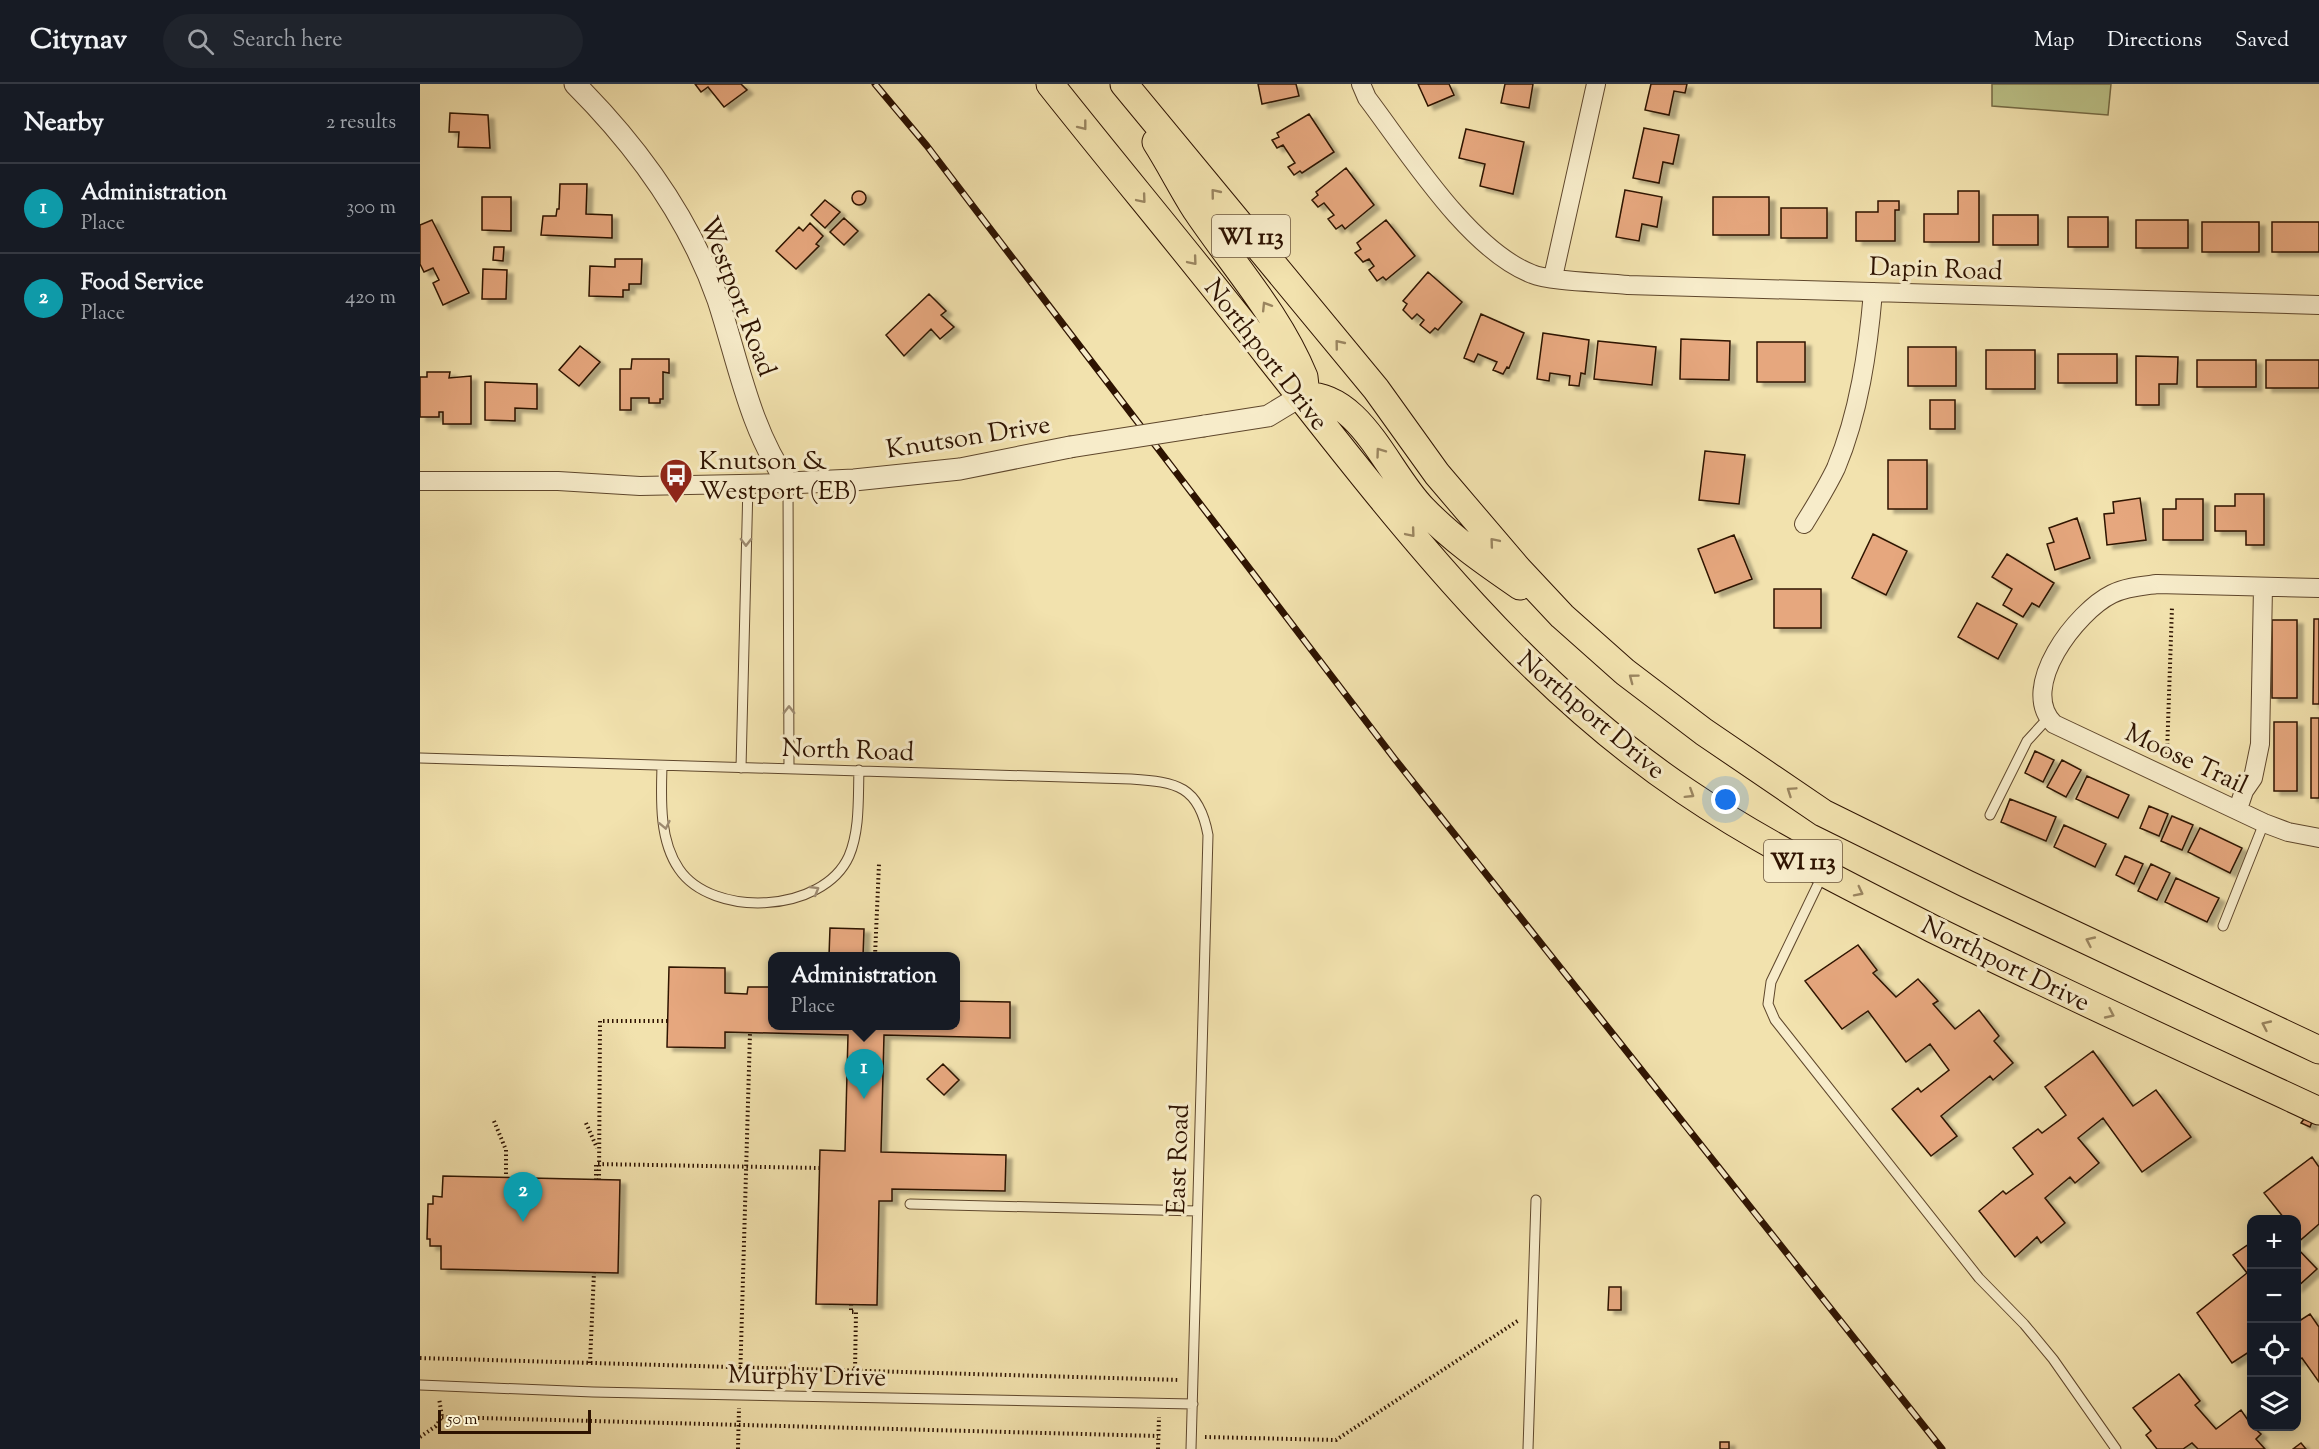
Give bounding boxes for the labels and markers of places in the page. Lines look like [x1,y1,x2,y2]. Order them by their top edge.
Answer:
place label: Knutson & Westport (EB) [699,444,858,511]
bus stop icon: Knutson & Westport (EB) [658,457,694,504]
pin: 1 [844,1050,884,1099]
pin: 2 [504,1172,542,1222]

